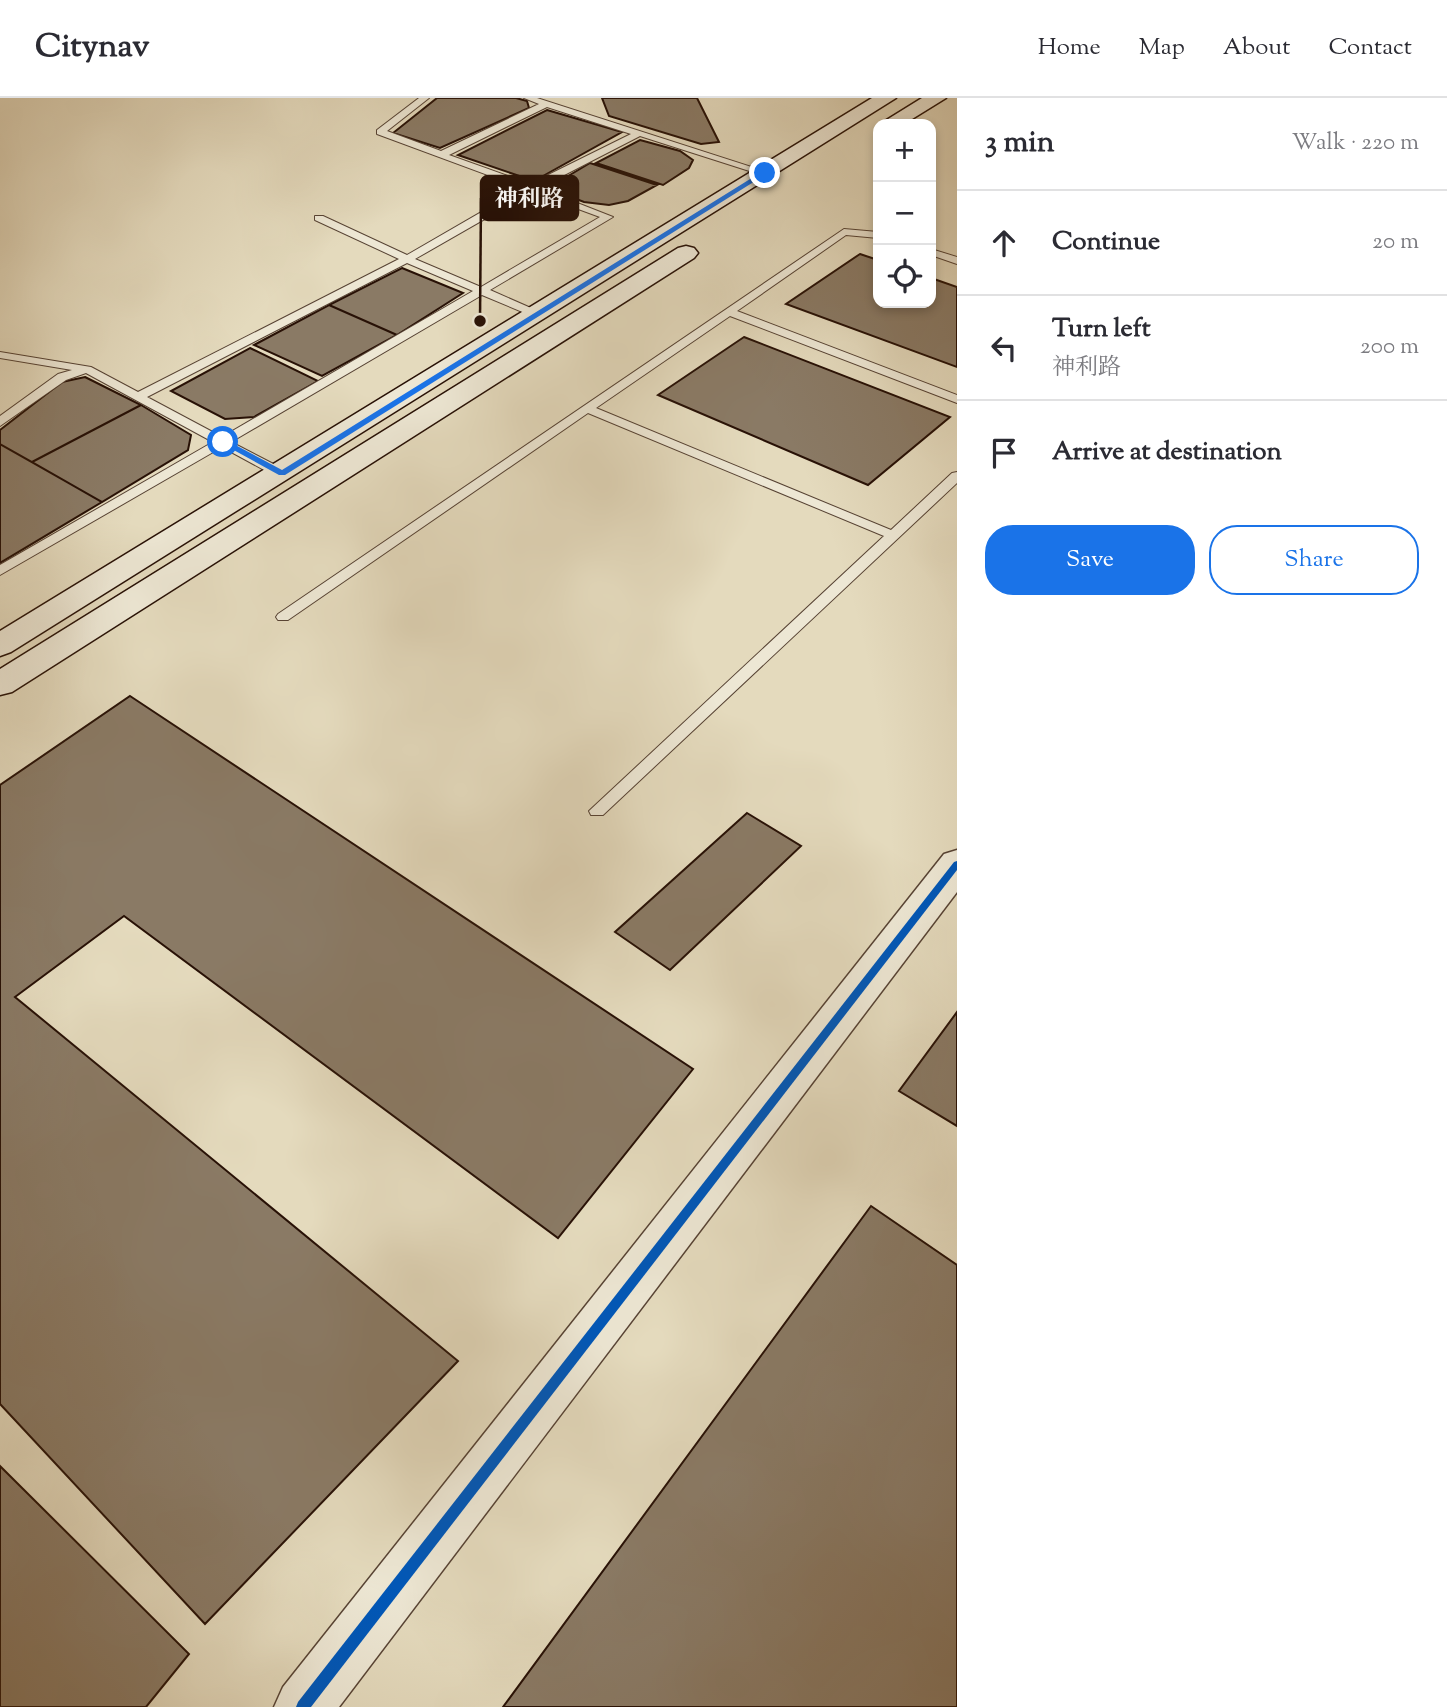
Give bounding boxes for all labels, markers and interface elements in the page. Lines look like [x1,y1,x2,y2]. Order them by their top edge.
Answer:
text: Citynav [35,24,150,72]
text: Home [1038,31,1101,65]
text: Map [1139,31,1185,65]
text: About [1223,31,1290,65]
text: Contact [1328,31,1412,65]
map controls [873,119,936,308]
button: + [873,119,936,182]
text: 3 min [985,122,1055,165]
text: Walk · 220 m [1292,127,1419,160]
route end [749,157,780,188]
callout: 神利路 [481,176,578,220]
button: − [873,182,936,245]
text: 神利路 [495,184,564,217]
icon: ahead [985,224,1023,262]
text: Continue [1052,224,1160,261]
text: 20 m [1372,226,1419,259]
button: locate [873,245,936,308]
text: Turn left [1052,311,1151,348]
icon: left [985,329,1023,367]
text: 200 m [1360,331,1419,364]
text: 神利路 [1052,352,1121,385]
route start [207,426,238,457]
icon: arrive [985,434,1023,472]
text: Arrive at destination [1052,434,1282,471]
button: Save [985,525,1195,595]
button: Share [1209,525,1419,595]

